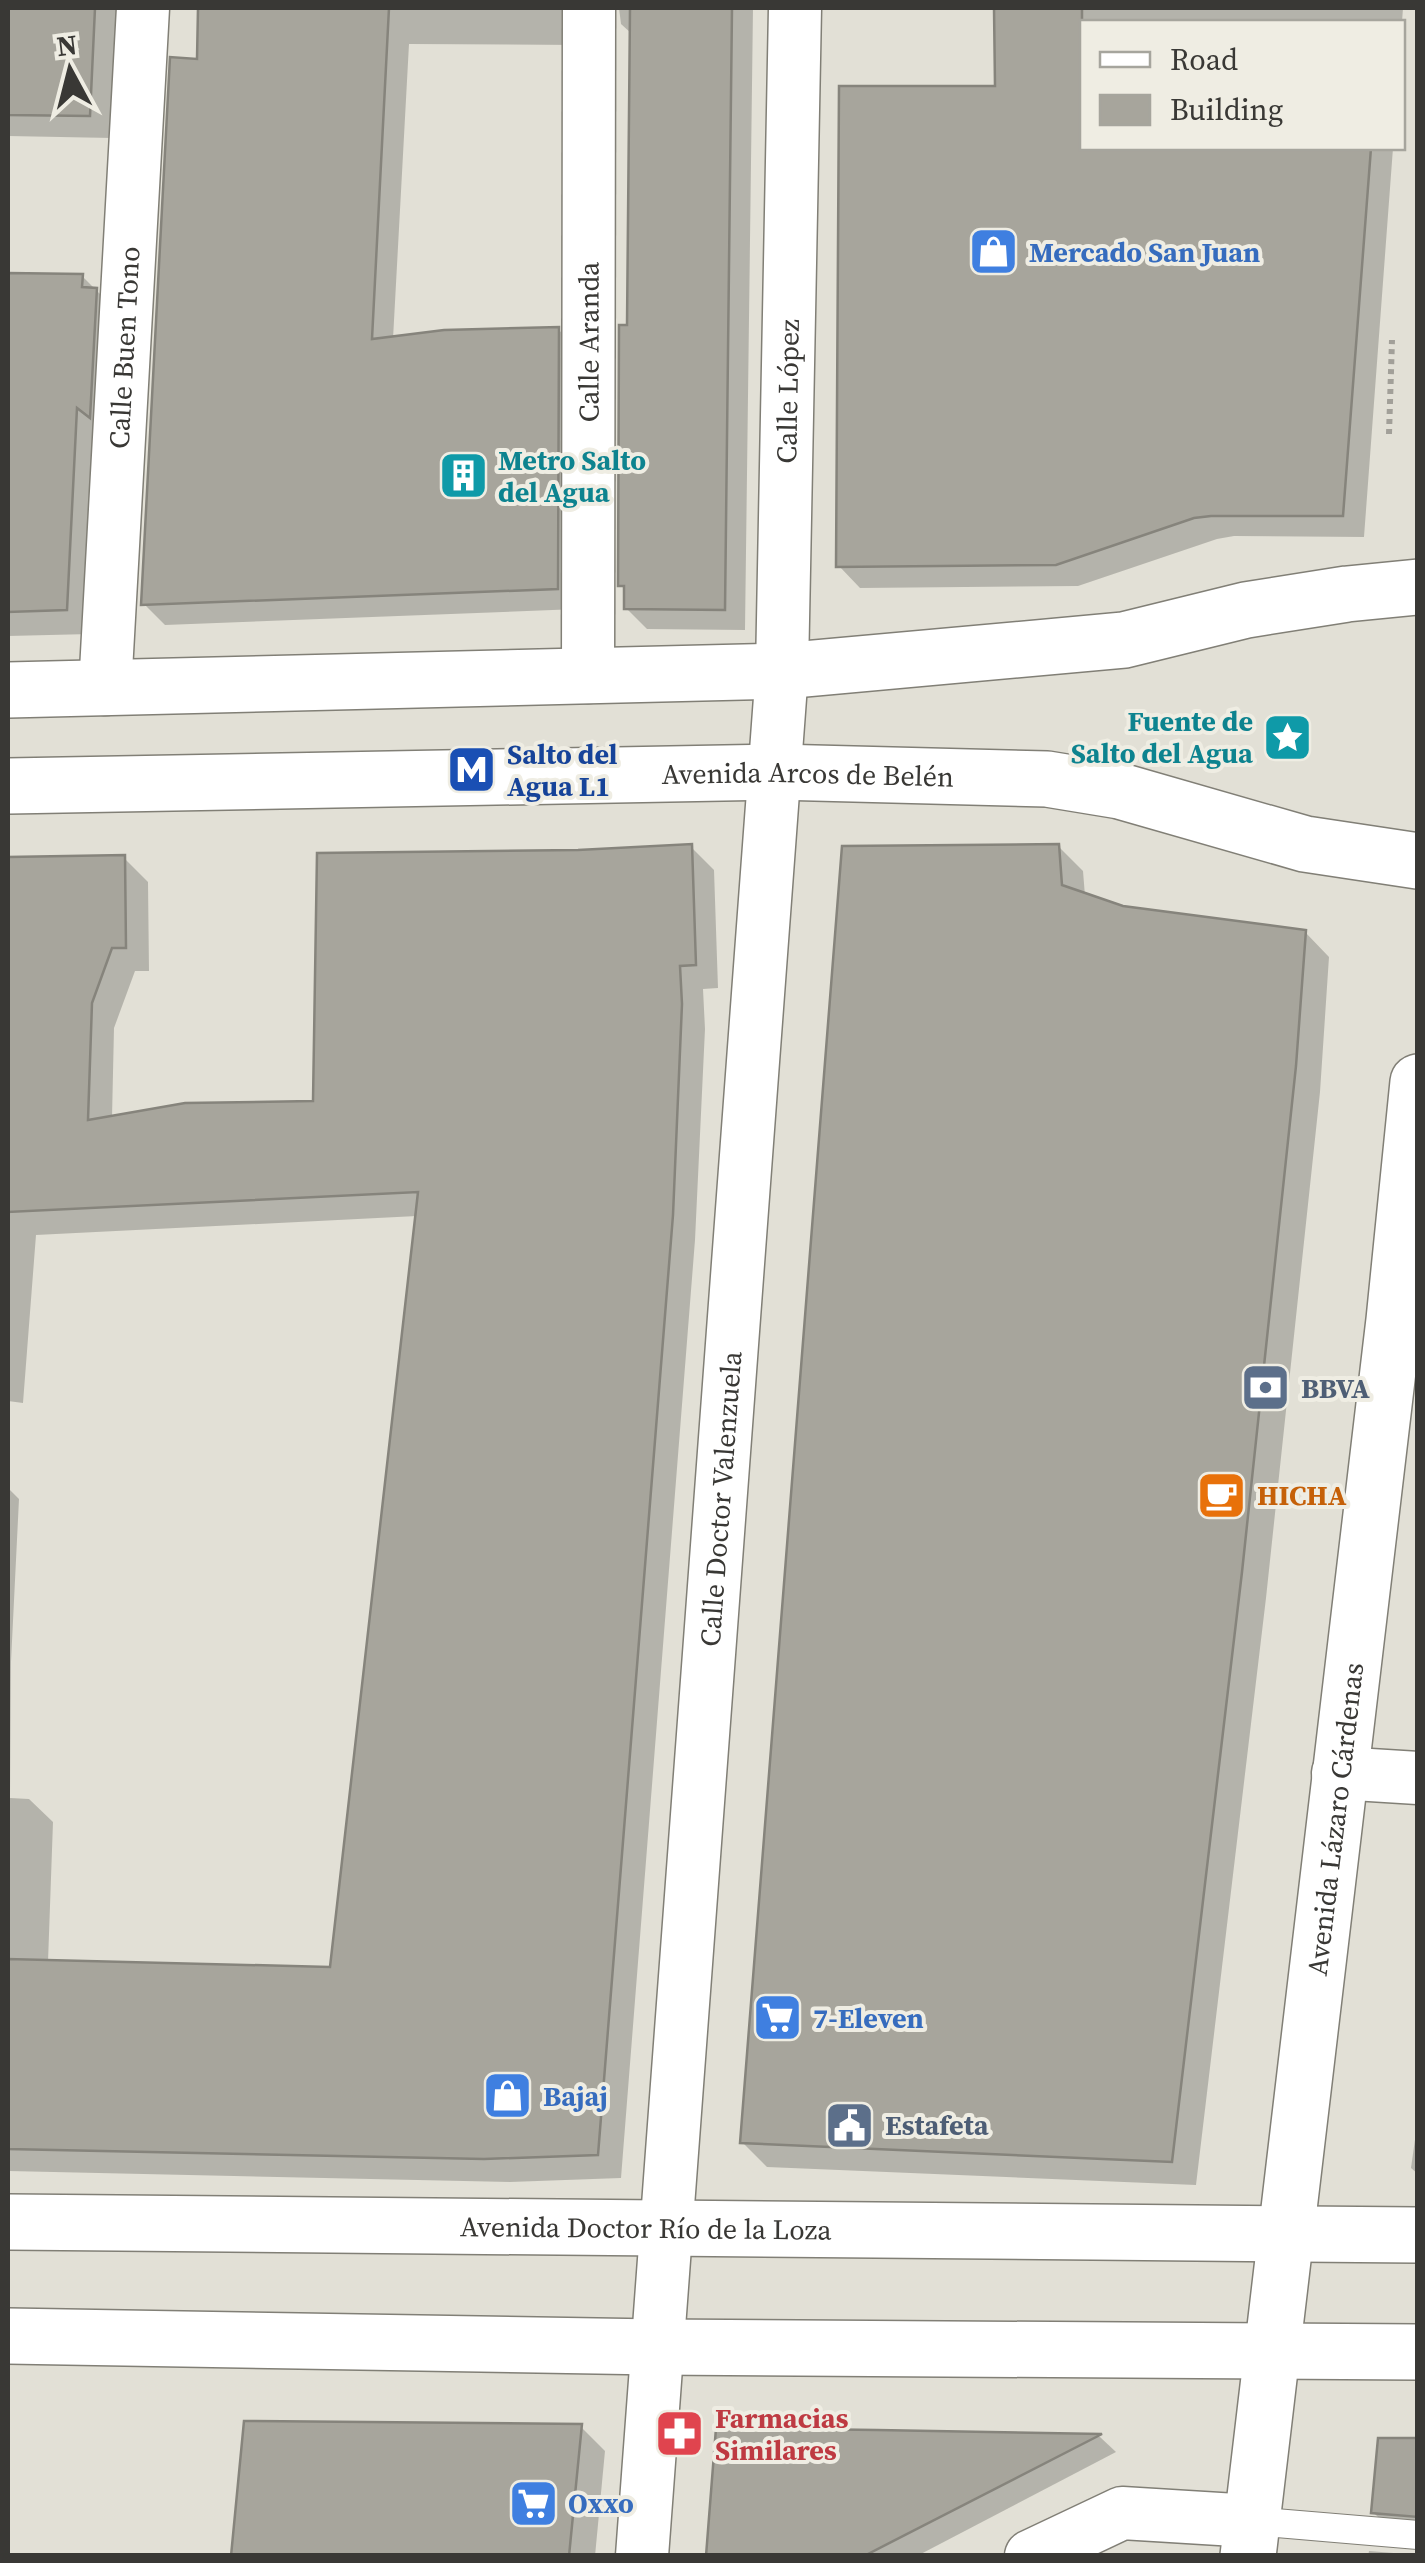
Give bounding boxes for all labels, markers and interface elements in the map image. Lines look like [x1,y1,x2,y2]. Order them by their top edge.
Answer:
north arrow [20,20,120,120]
legend [1080,20,1405,150]
text: N [55,25,79,65]
text: Road [1170,39,1238,80]
text: Building [1170,89,1283,130]
shop icon: Mercado San Juan [968,226,1020,278]
place label: Mercado San Juan [1029,233,1260,271]
street label: Calle Buen Tono [99,245,149,450]
street label: Calle Aranda [569,261,608,422]
street label: Calle López [767,318,808,464]
place label: Metro Salto del Agua [498,441,646,511]
building icon: Metro Salto del Agua [437,450,489,502]
place label: Fuente de Salto del Agua [1071,702,1253,772]
place icon: Fuente de Salto del Agua [1262,711,1314,763]
place label: Salto del Agua L1 [507,735,618,805]
metro station icon: Salto del Agua L1 [446,744,498,796]
street label: Avenida Arcos de Belén [661,753,955,796]
street label: Calle Doctor Valenzuela [691,1349,750,1648]
bank icon: BBVA [1240,1362,1292,1414]
place label: BBVA [1301,1369,1370,1407]
cafe icon: HICHA [1196,1469,1248,1521]
place label: HICHA [1257,1476,1347,1514]
street label: Avenida Lázaro Cárdenas [1298,1661,1372,1978]
supermarket icon: 7-Eleven [752,1992,804,2044]
place label: 7-Eleven [813,1999,924,2037]
shop icon: Bajaj [482,2070,534,2122]
place label: Bajaj [543,2077,608,2115]
public building icon: Estafeta [824,2099,876,2151]
place label: Estafeta [885,2106,989,2144]
street label: Avenida Doctor Río de la Loza [460,2207,833,2249]
place label: Farmacias Similares [715,2399,849,2469]
pharmacy icon: Farmacias Similares [654,2408,706,2460]
supermarket icon: Oxxo [507,2477,559,2529]
place label: Oxxo [568,2484,634,2522]

